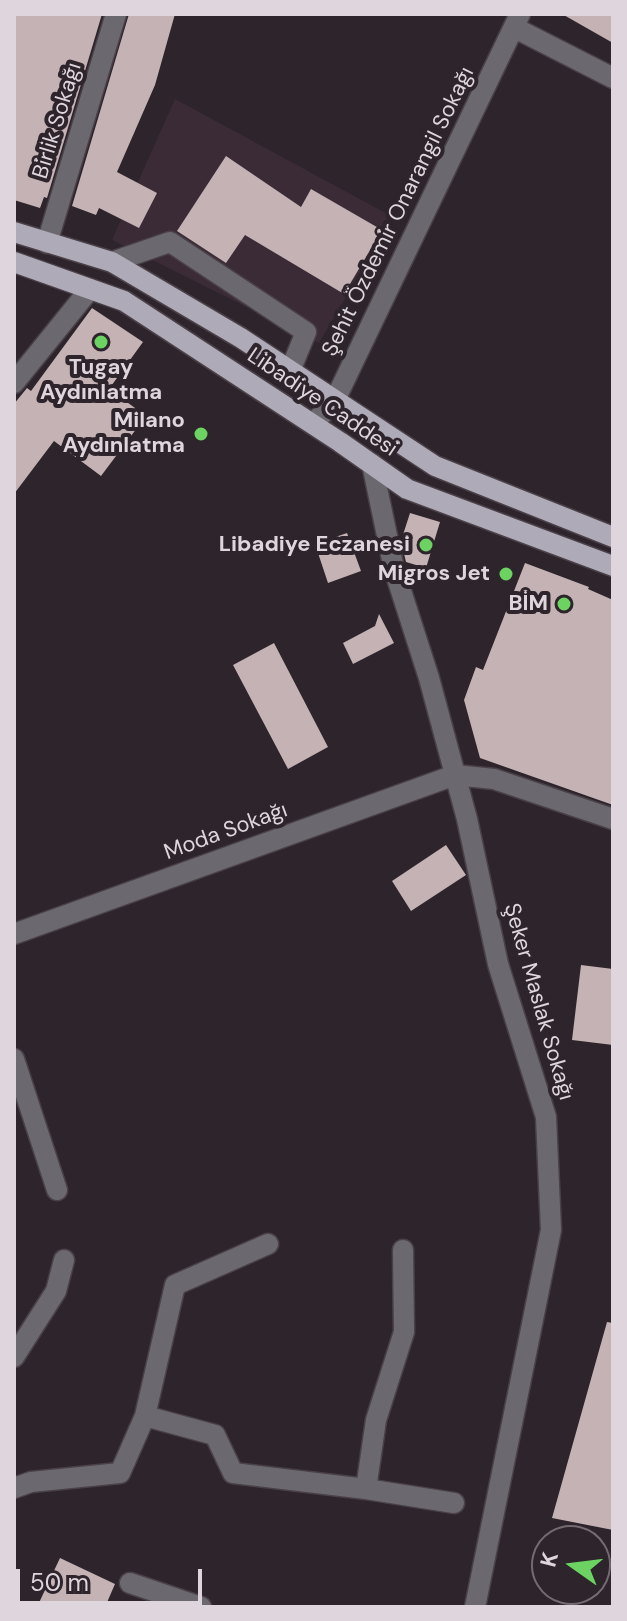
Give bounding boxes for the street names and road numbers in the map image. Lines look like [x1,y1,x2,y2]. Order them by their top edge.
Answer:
street label: Birlik Sokağı [28,60,88,182]
street label: Şehit Özdemir Onarangil Sokağı [317,63,481,361]
street label: Libadiye Caddesi [242,343,402,463]
street label: Moda Sokağı [161,798,291,866]
street label: Şeker Maslak Sokağı [497,901,579,1103]

